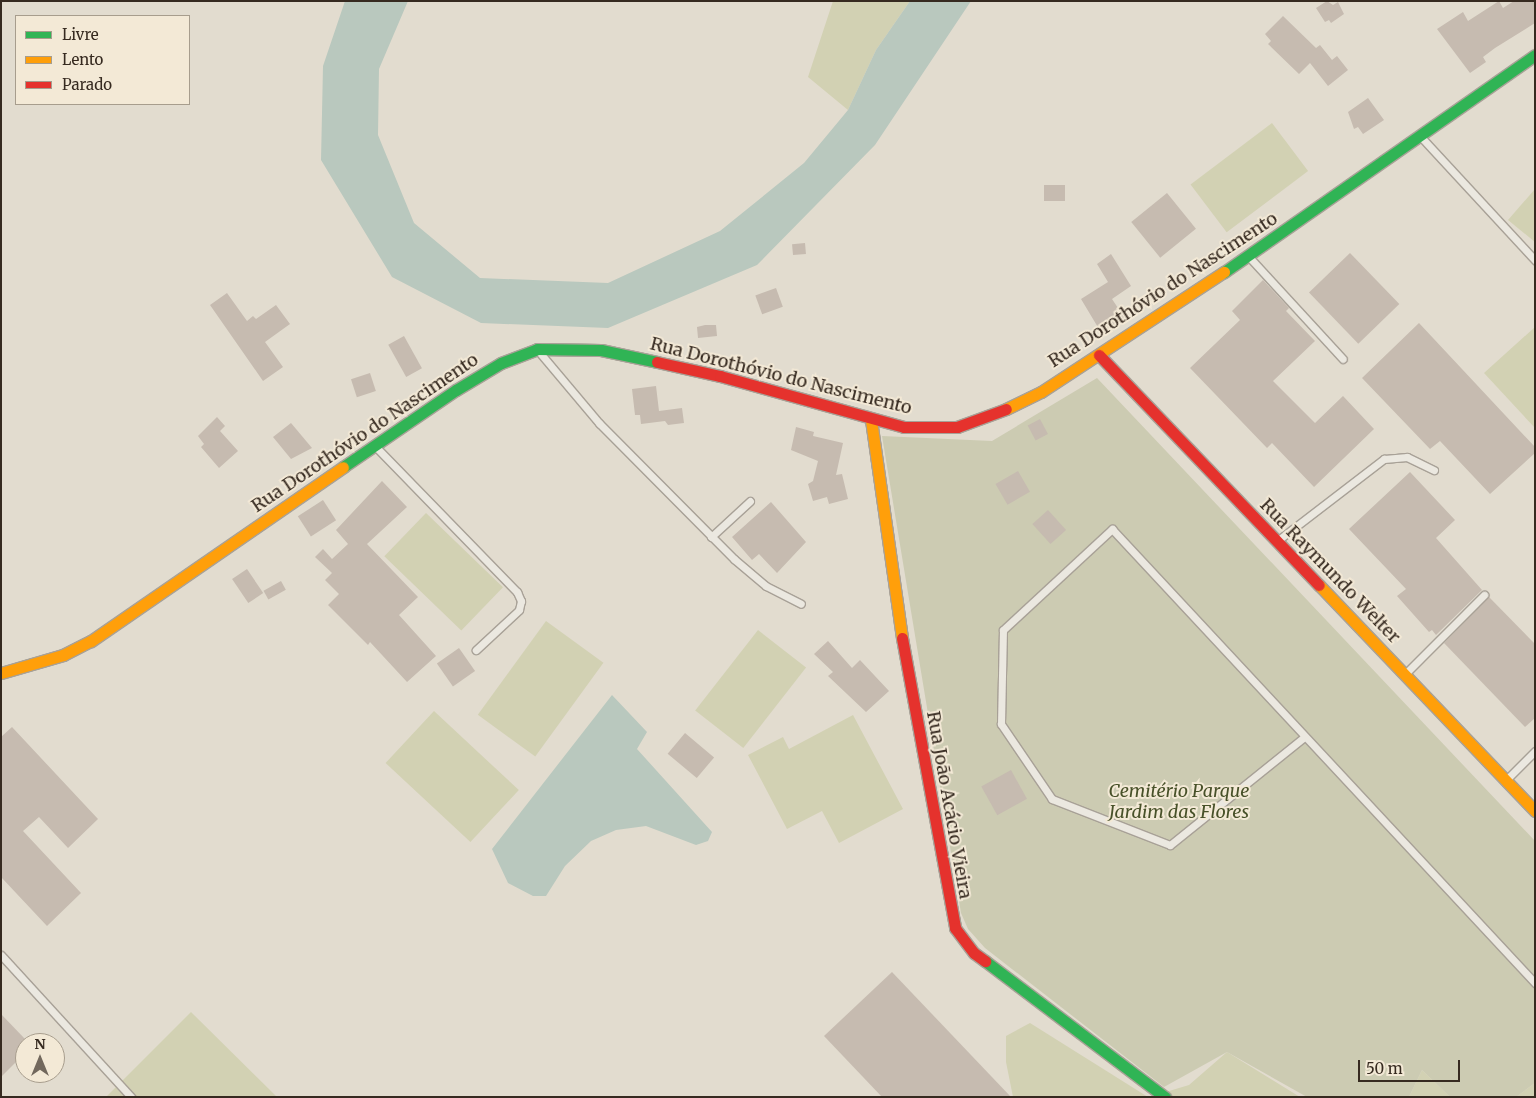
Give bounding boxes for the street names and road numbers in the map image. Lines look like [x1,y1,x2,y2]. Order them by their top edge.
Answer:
street label: Rua Dorothóvio do Nascimento [1044,208,1282,372]
street label: Rua Dorothóvio do Nascimento [648,333,914,419]
street label: Rua Dorothóvio do Nascimento [248,349,482,517]
street label: Rua Raymundo Welter [1255,494,1405,648]
street label: Rua João Acácio Vieira [922,710,976,900]

